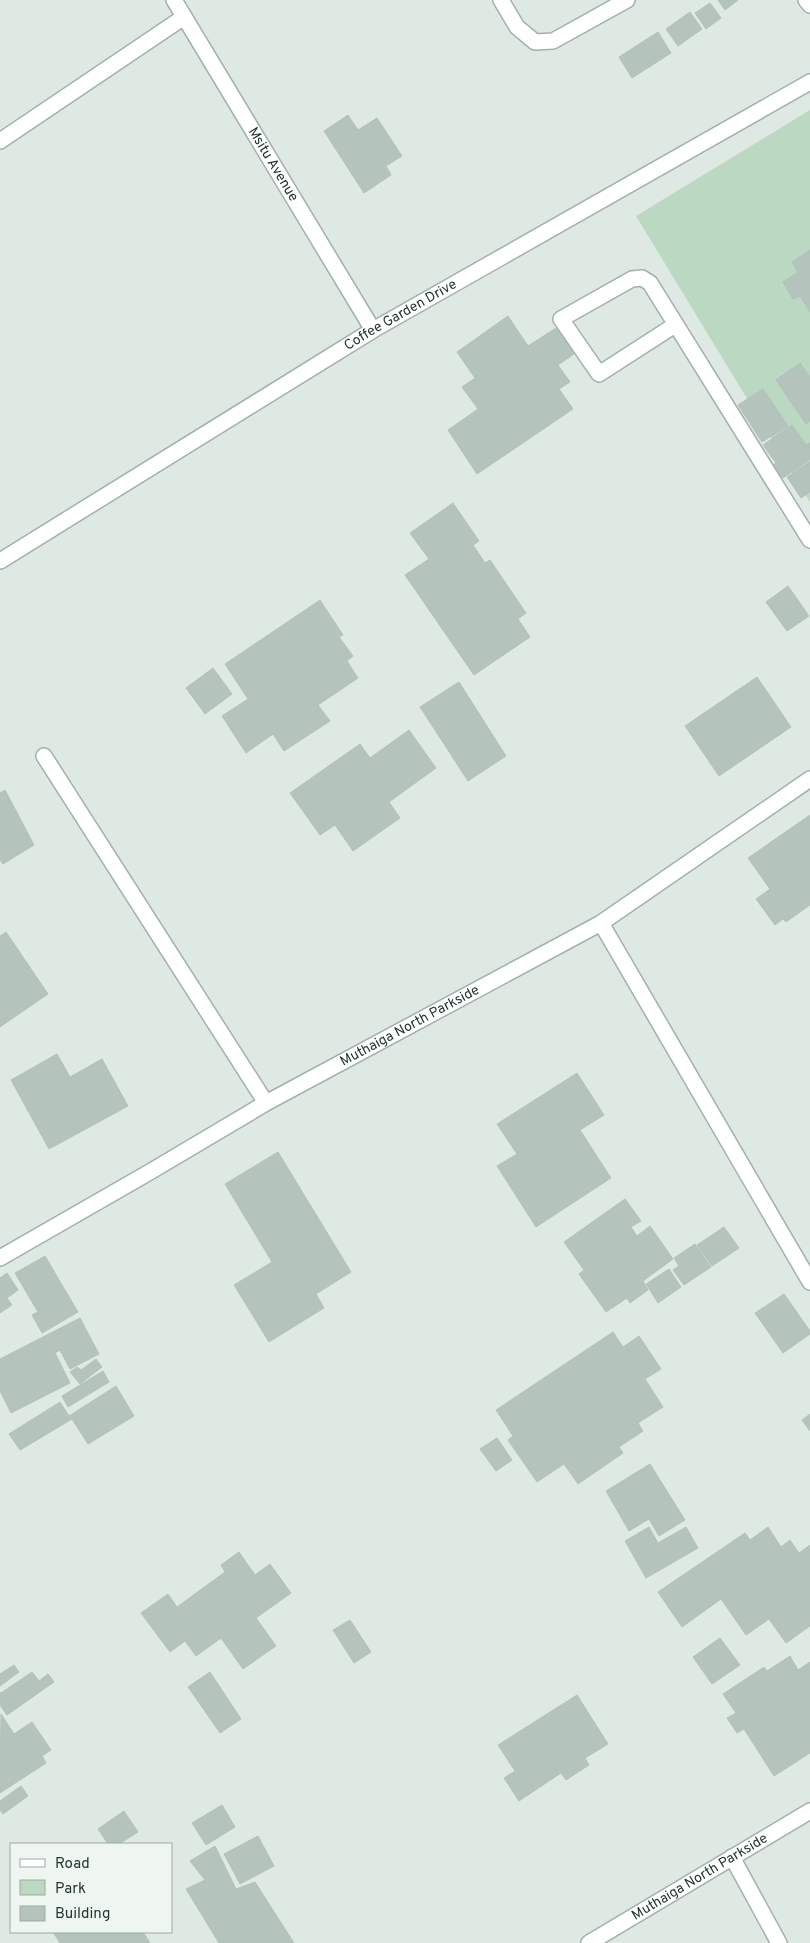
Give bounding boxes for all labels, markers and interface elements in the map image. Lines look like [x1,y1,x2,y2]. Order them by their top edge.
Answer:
street label: Msitu Avenue [244,124,302,205]
street label: Coffee Garden Drive [341,276,460,354]
street label: Muthaiga North Parkside [337,982,482,1070]
street label: Muthaiga North Parkside [629,1830,771,1924]
legend [10,1843,172,1933]
text: Road [55,1855,90,1874]
text: Park [55,1880,86,1899]
text: Building [55,1905,110,1924]

